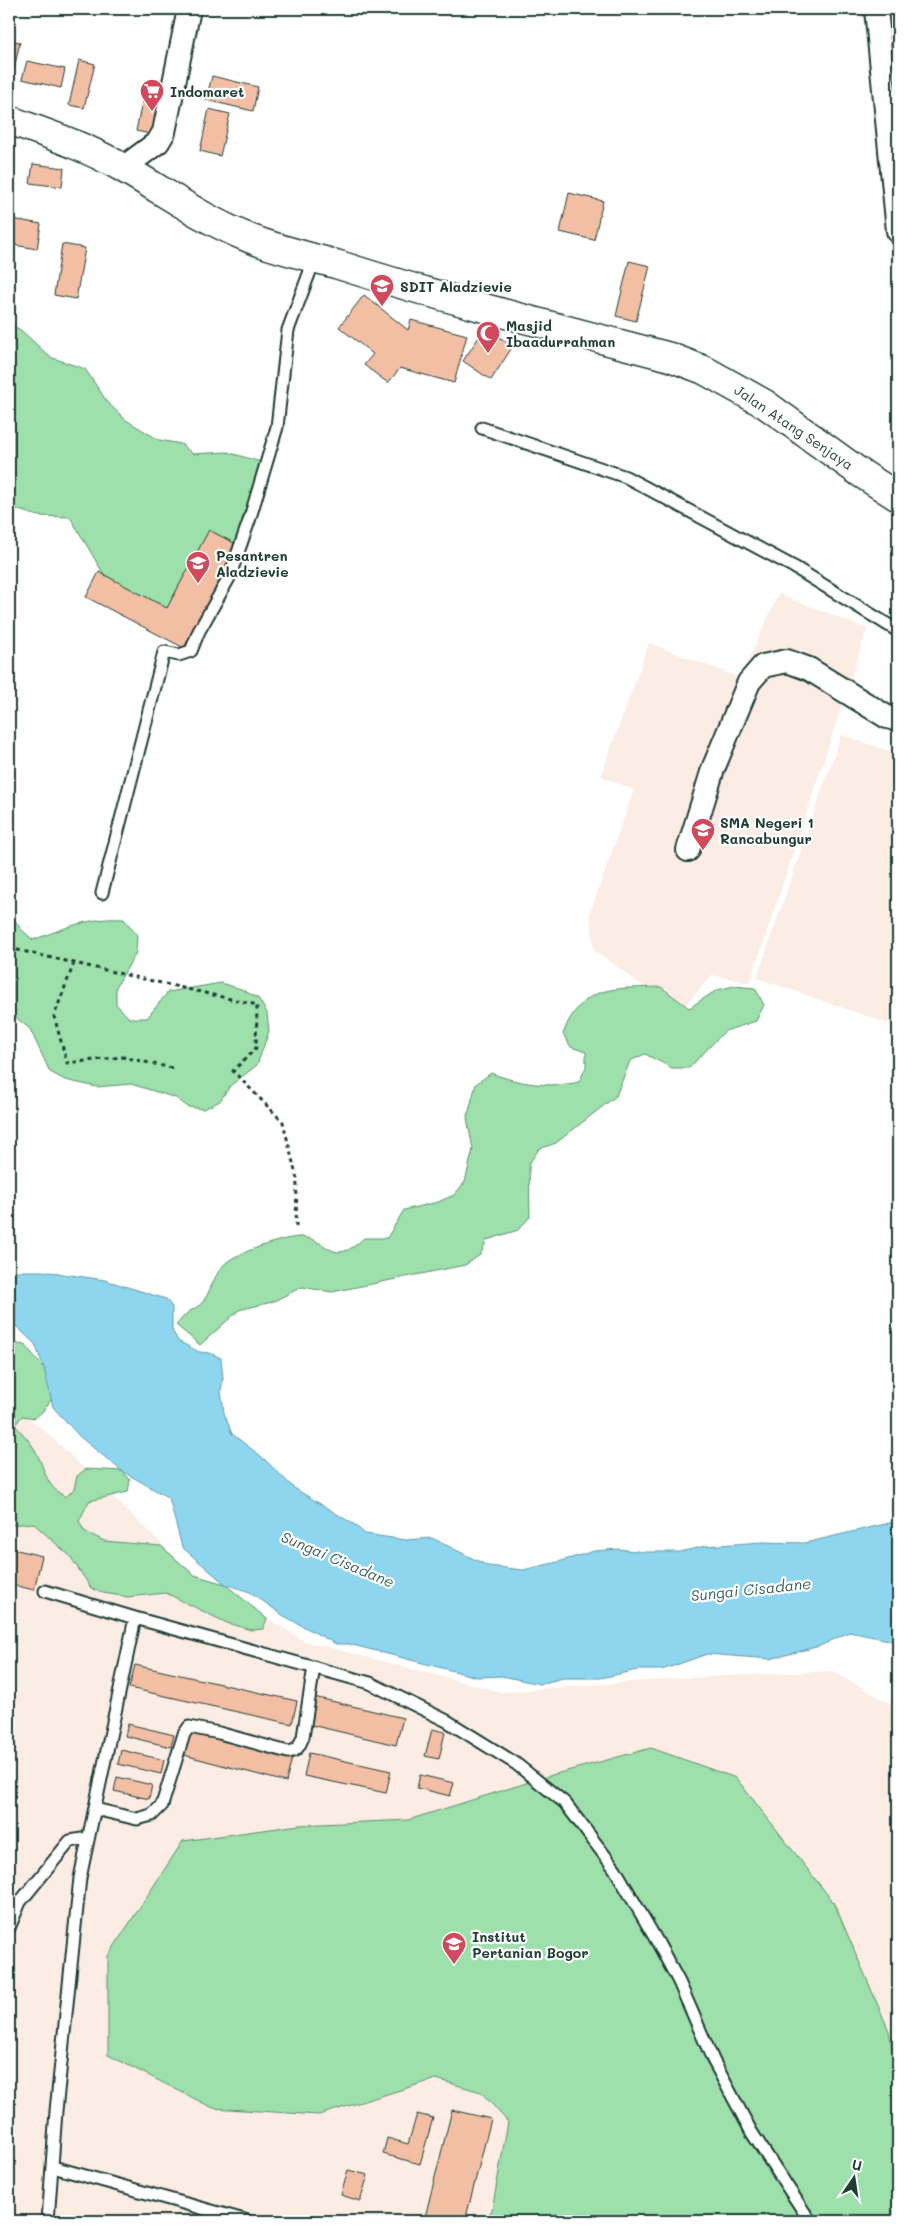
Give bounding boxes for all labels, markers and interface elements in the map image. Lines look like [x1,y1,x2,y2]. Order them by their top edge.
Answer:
supermarket icon: Indomaret [139,78,165,112]
place label: Indomaret [170,82,244,101]
school or university icon: SDIT Aladzievie [369,273,395,307]
place label: SDIT Aladzievie [400,277,512,296]
place label: Masjid Ibaadurrahman [506,316,615,351]
mosque icon: Masjid Ibaadurrahman [475,320,501,354]
street label: Jalan Atang Senjaya [731,380,857,474]
place label: Pesantren Aladzievie [216,546,289,581]
school or university icon: Pesantren Aladzievie [185,550,211,584]
place label: SMA Negeri 1 Rancabungur [720,813,814,848]
school or university icon: SMA Negeri 1 Rancabungur [690,817,716,851]
water label: Sungai Cisadane [279,1526,397,1592]
water label: Sungai Cisadane [690,1573,812,1605]
place label: Institut Pertanian Bogor [472,1927,589,1962]
school or university icon: Institut Pertanian Bogor [441,1931,467,1965]
north arrow [830,2152,880,2202]
text: U [850,2154,864,2175]

